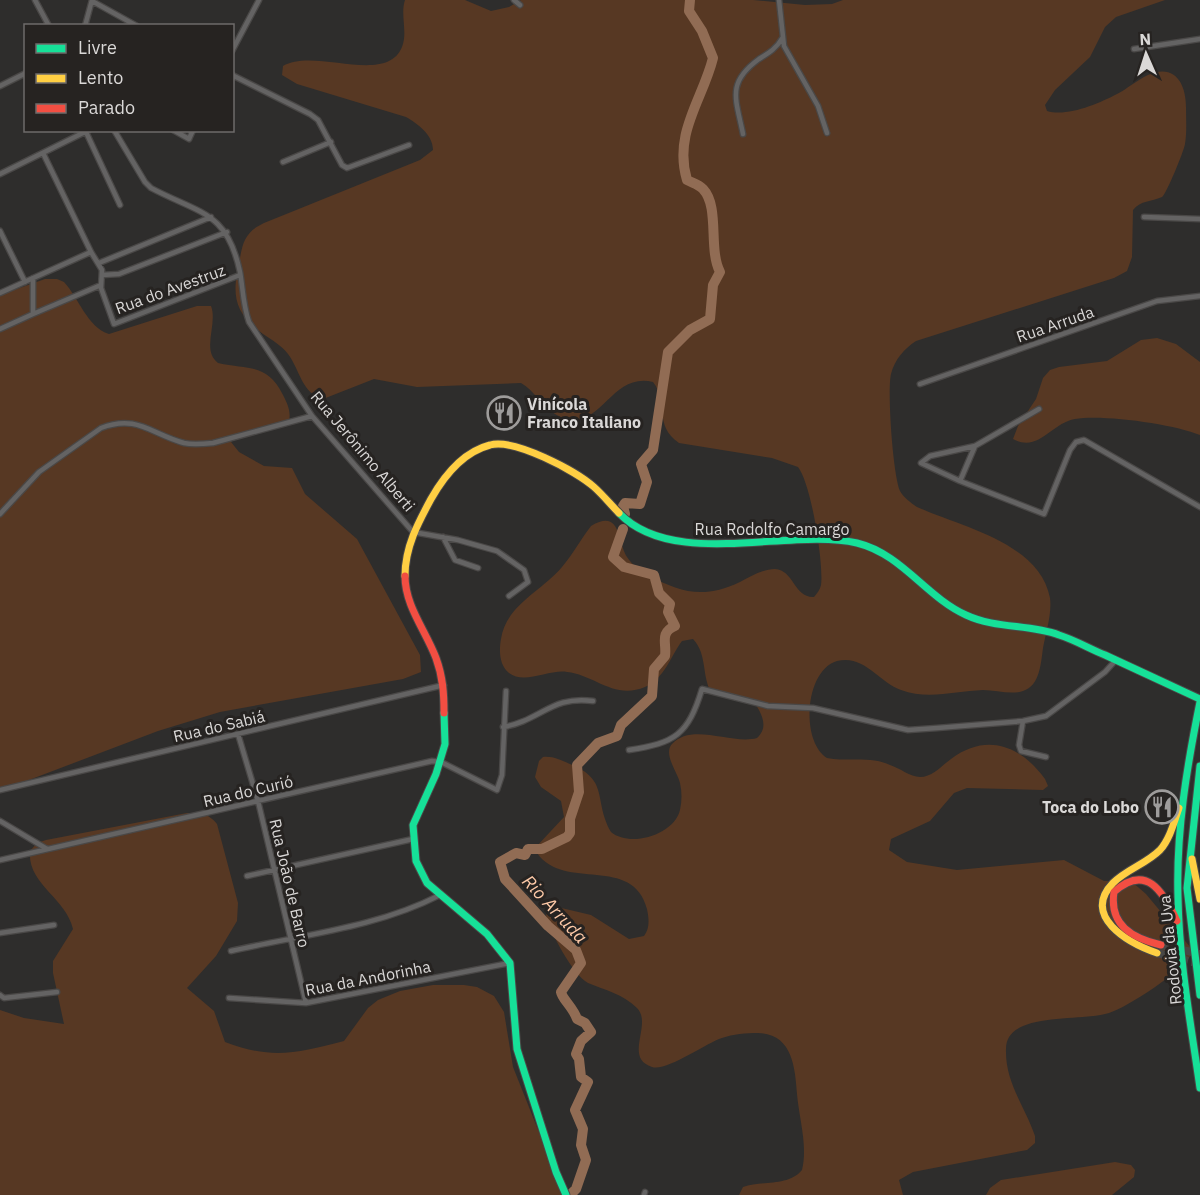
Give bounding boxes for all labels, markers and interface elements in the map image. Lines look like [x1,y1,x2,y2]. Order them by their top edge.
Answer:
legend [24,24,234,132]
north arrow [1116,24,1176,84]
text: N [1139,29,1152,49]
text: Livre [78,36,117,59]
text: Lento [78,66,123,89]
text: Parado [78,96,135,119]
street label: Rua do Avestruz [112,260,228,318]
street label: Rua Arruda [1014,301,1097,347]
street label: Rua Jerônimo Alberti [307,387,419,515]
place label: Vinícola Franco Italiano [527,394,641,432]
restaurant icon: Vinícola Franco Italiano [486,395,522,431]
street label: Rua Rodolfo Camargo [695,519,849,539]
street label: Rua do Sabiá [171,706,267,746]
street label: Rua do Curió [201,771,295,811]
restaurant icon: Toca do Lobo [1144,789,1180,825]
place label: Toca do Lobo [1042,797,1139,817]
street label: Rua João de Barro [265,817,315,949]
water label: Rio Arruda [517,870,593,948]
street label: Rodovia da Uva [1154,894,1186,1006]
street label: Rua da Andorinha [304,956,433,1000]

